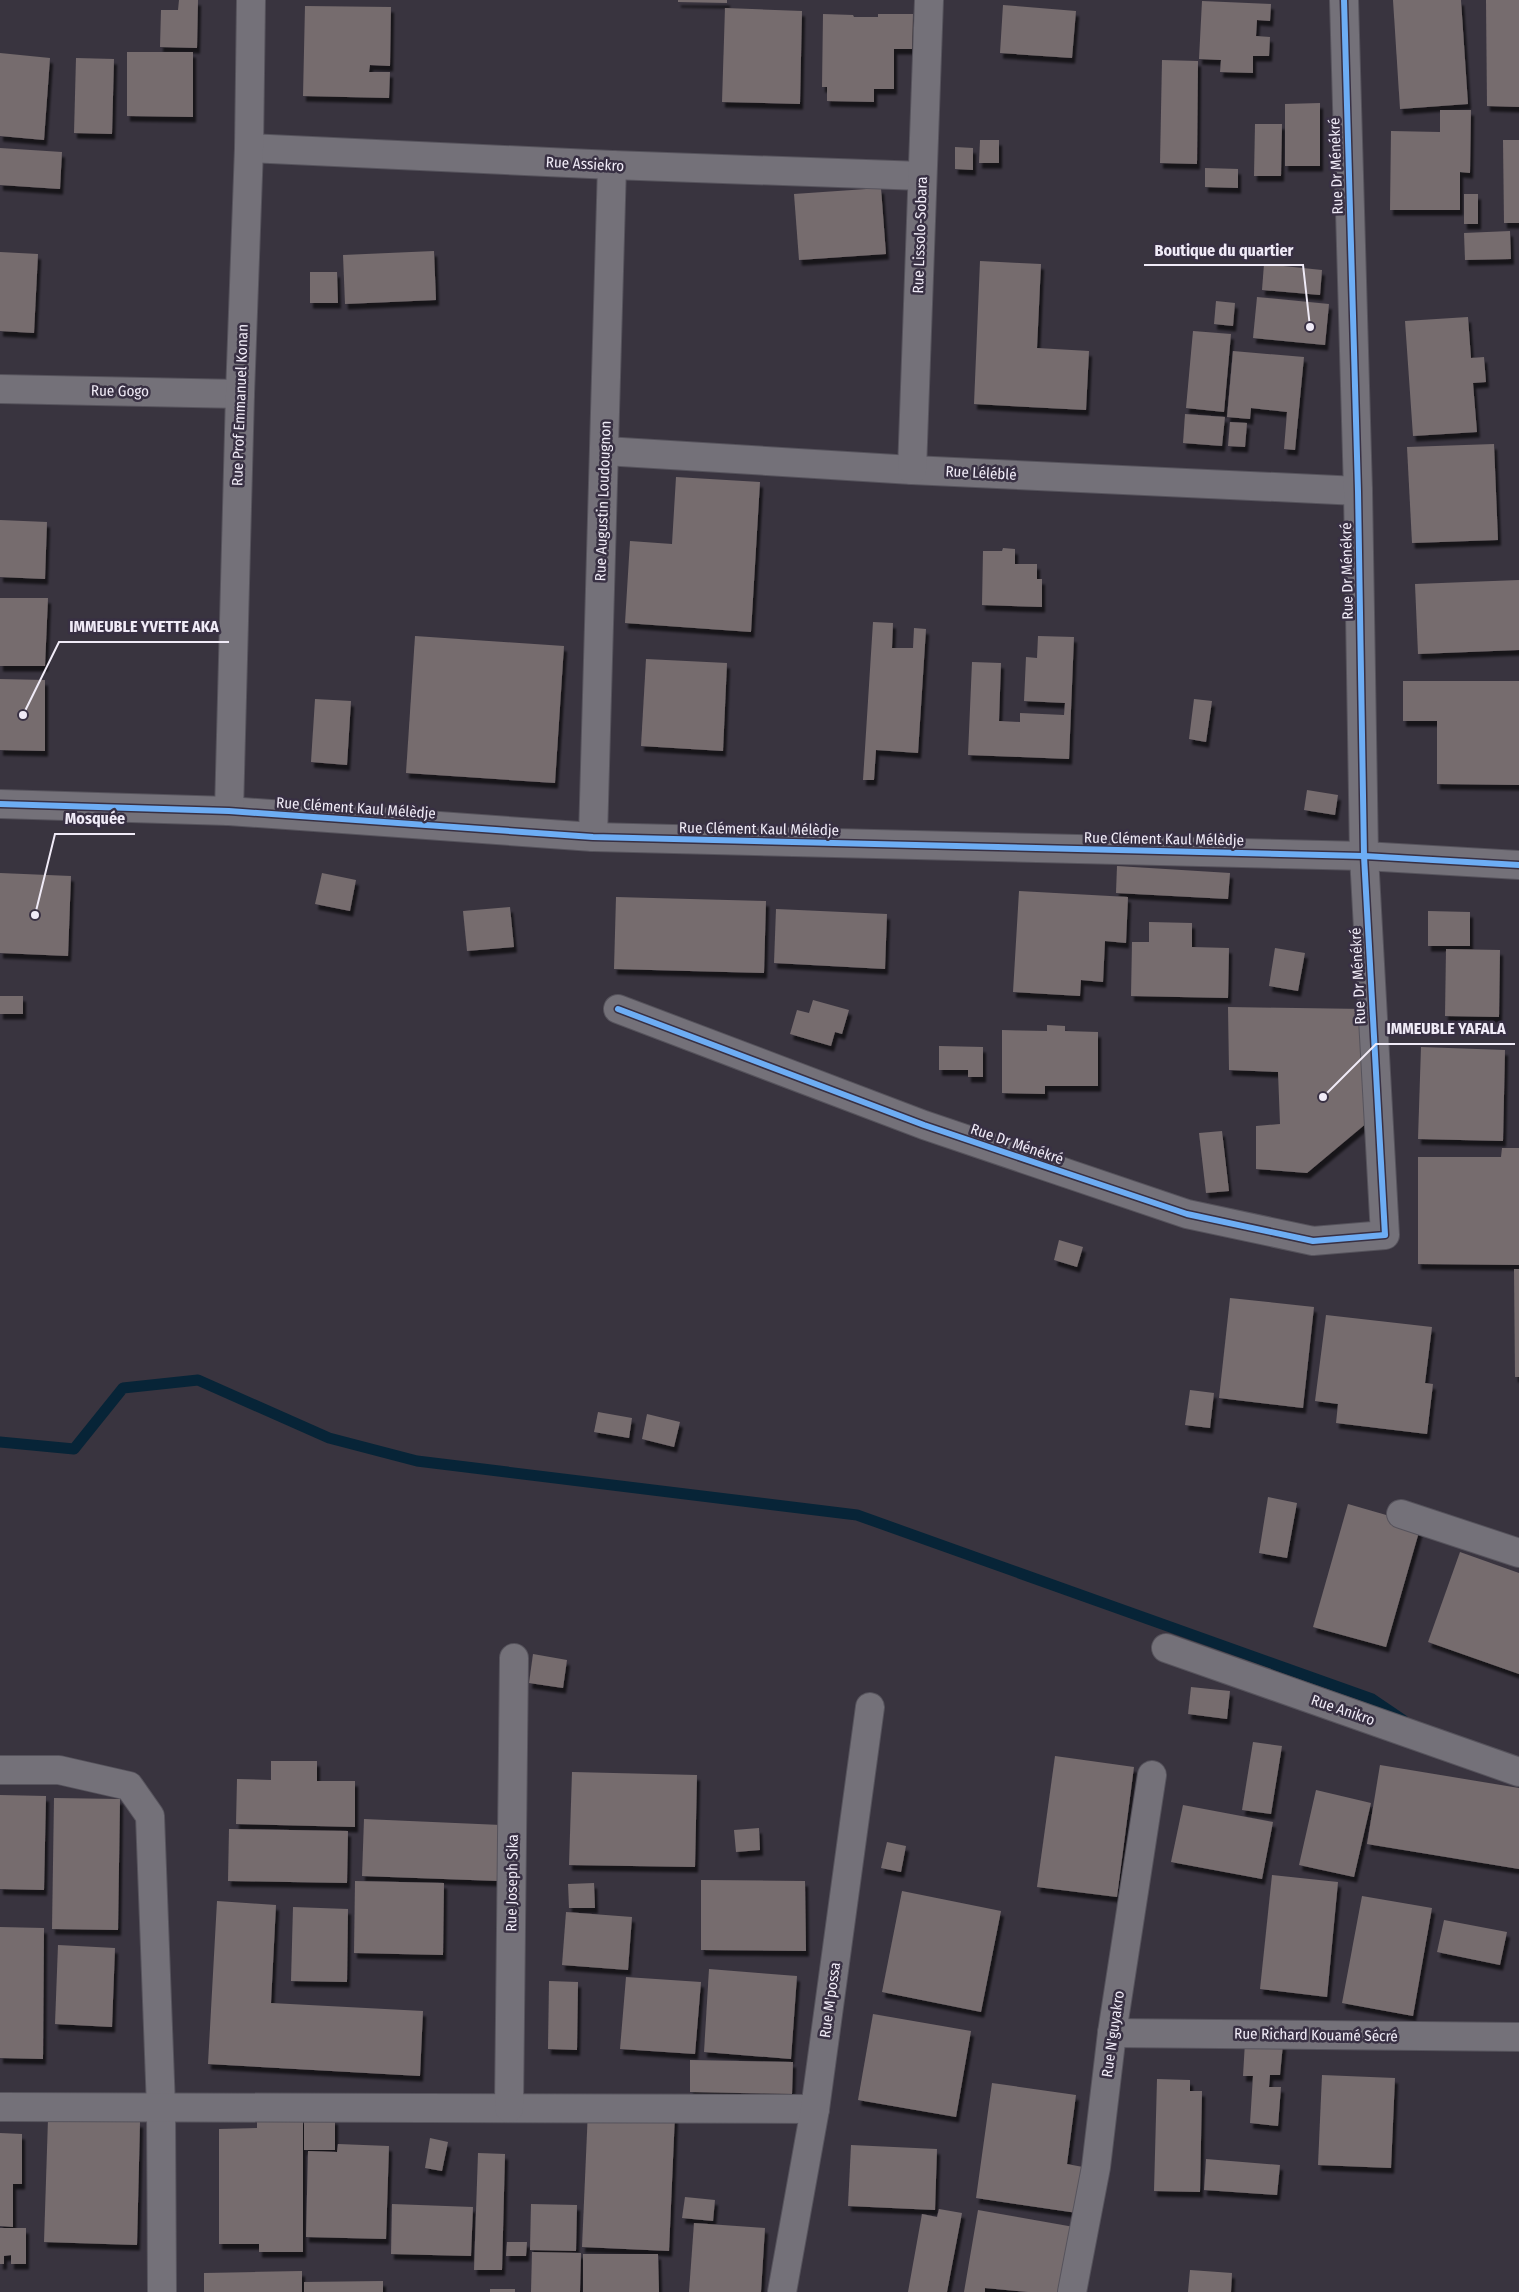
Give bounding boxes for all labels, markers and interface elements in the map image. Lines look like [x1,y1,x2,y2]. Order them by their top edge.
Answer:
street label: Rue Dr Ménékré [1325,117,1347,215]
street label: Rue Assiekro [545,153,625,175]
street label: Rue Lissolo-Sobara [909,176,931,294]
callout: Boutique du quartier [1144,234,1303,265]
text: Boutique du quartier [1155,241,1294,260]
street label: Rue Prof Emmanuel Konan [228,324,252,486]
street label: Rue Gogo [91,381,149,401]
street label: Rue Augustin Loudougnon [591,420,615,582]
street label: Rue Léléblé [945,462,1017,484]
street label: Rue Dr Ménékré [1337,522,1357,620]
callout: IMMEUBLE YVETTE AKA [59,611,229,642]
text: IMMEUBLE YVETTE AKA [69,617,219,636]
street label: Rue Clément Kaul Mélèdje [276,793,436,823]
callout: Mosquée [55,803,135,834]
text: Mosquée [65,809,125,828]
street label: Rue Clément Kaul Mélèdje [679,819,839,839]
street label: Rue Clément Kaul Mélèdje [1084,829,1244,849]
street label: Rue Dr Ménékré [1346,927,1370,1025]
callout: IMMEUBLE YAFALA [1376,1013,1515,1044]
text: IMMEUBLE YAFALA [1386,1019,1506,1038]
street label: Rue Dr Ménékré [968,1120,1066,1168]
street label: Rue Anikro [1309,1691,1377,1729]
street label: Rue Joseph Sika [502,1834,522,1932]
street label: Rue M'possa [816,1961,844,2039]
street label: Rue N'guyakro [1098,1989,1128,2079]
street label: Rue Richard Kouamé Sécré [1234,2025,1398,2045]

